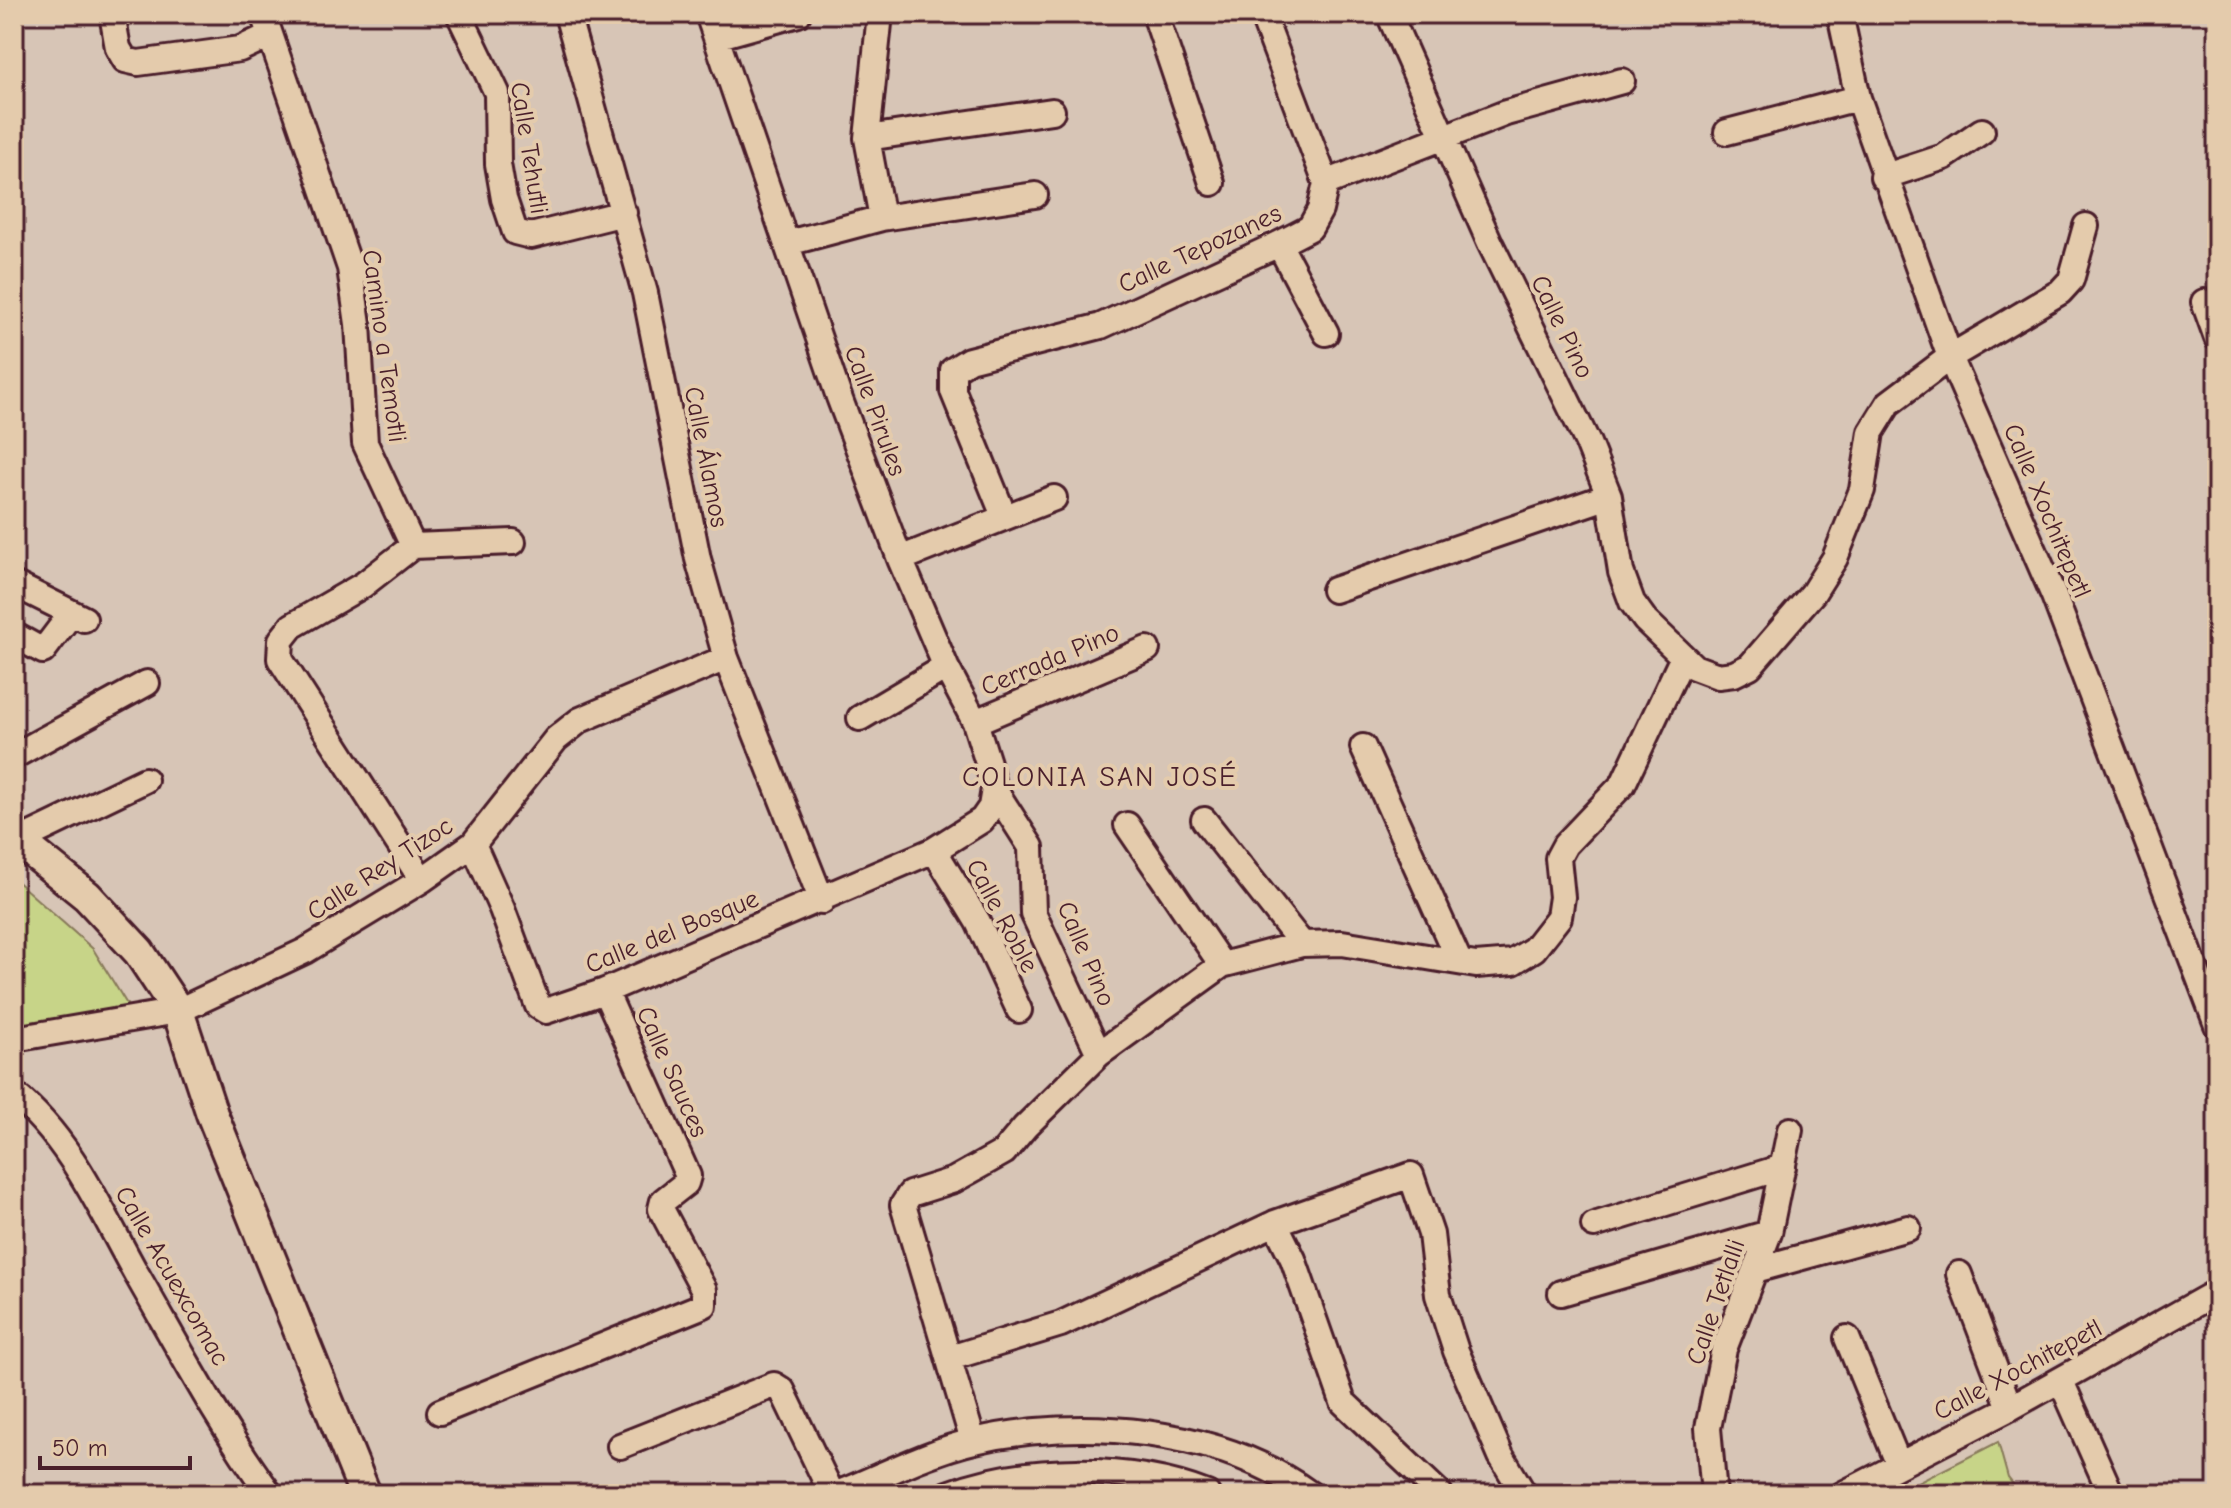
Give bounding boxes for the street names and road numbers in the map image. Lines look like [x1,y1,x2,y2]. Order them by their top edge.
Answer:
street label: Calle Tehutli [504,80,554,216]
street label: Calle Tepozanes [1114,198,1286,300]
street label: Camino a Temotli [356,248,412,444]
street label: Calle Pino [1524,271,1600,383]
street label: Calle Pirules [838,342,912,480]
street label: Calle Álamos [678,384,735,530]
street label: Calle Xochitepetl [1997,419,2097,603]
street label: Cerrada Pino [976,617,1124,703]
street label: Calle Rey Tizoc [302,811,458,927]
street label: Calle Roble [960,854,1044,978]
street label: Calle del Bosque [581,884,763,980]
street label: Calle Pino [1050,897,1122,1011]
street label: Calle Sauces [630,1002,714,1142]
street label: Calle Acuexcomac [109,1181,235,1371]
street label: Calle Tetlalli [1681,1235,1751,1369]
street label: Calle Xochitepetl [1929,1313,2107,1427]

